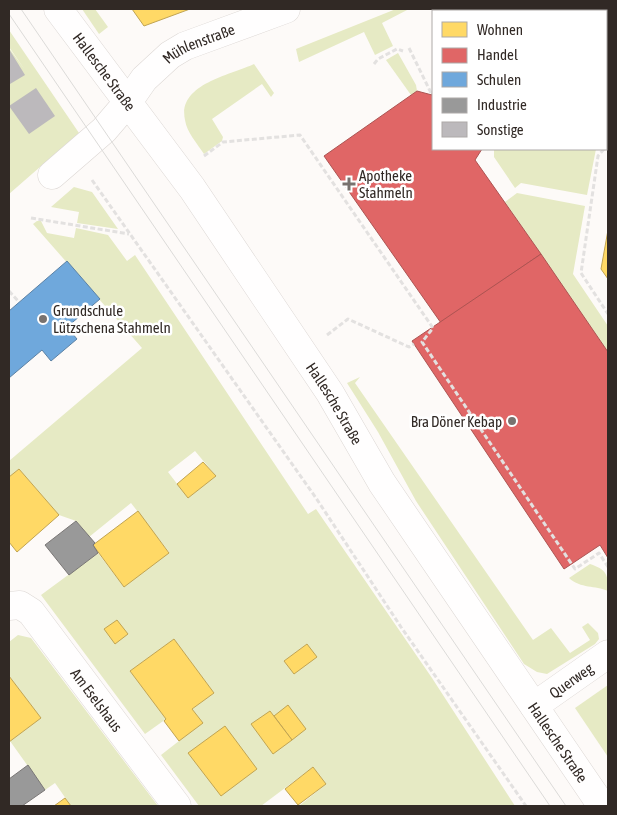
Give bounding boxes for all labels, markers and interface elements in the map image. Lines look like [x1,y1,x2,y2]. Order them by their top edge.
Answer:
legend [432,10,607,150]
street label: Mühlenstraße [159,20,237,66]
text: Wohnen [477,21,523,38]
street label: Hallesche Straße [70,29,140,114]
text: Handel [477,46,518,63]
text: Schulen [477,71,521,88]
text: Industrie [477,96,527,113]
text: Sonstige [477,121,524,138]
place label: Apotheke Stahmeln [359,167,413,201]
marker: Apotheke Stahmeln [343,178,355,190]
place label: Grundschule Lützschena Stahmeln [53,302,171,336]
marker: Grundschule Lützschena Stahmeln [37,313,49,325]
street label: Hallesche Straße [303,359,366,447]
place label: Bra Döner Kebap [411,413,502,430]
marker: Bra Döner Kebap [506,415,518,427]
street label: Querweg [546,659,596,701]
street label: Am Eselshaus [68,665,126,735]
street label: Hallesche Straße [525,699,592,785]

